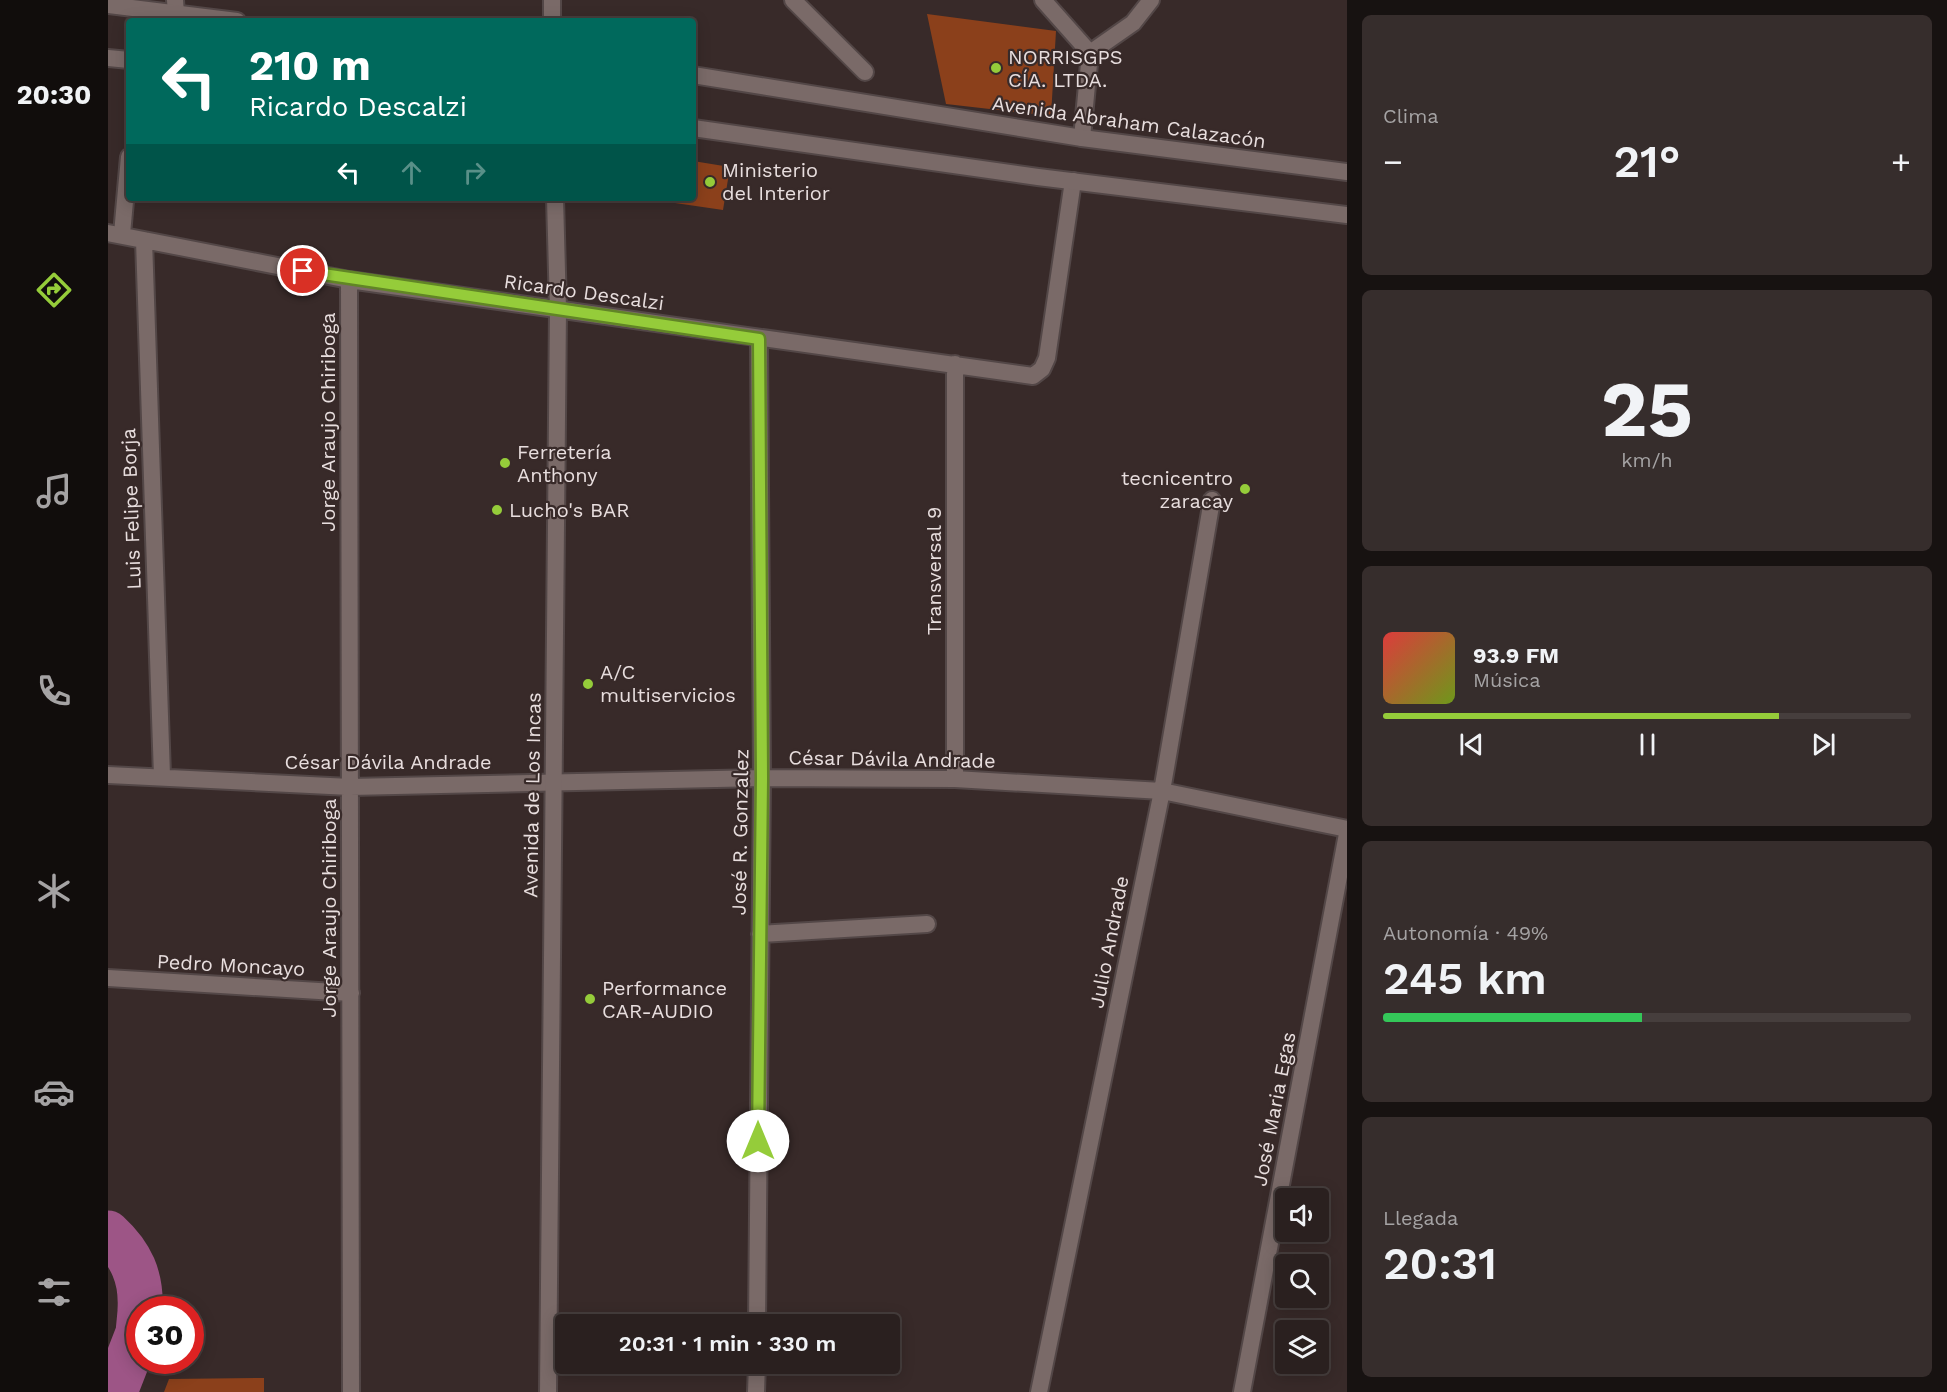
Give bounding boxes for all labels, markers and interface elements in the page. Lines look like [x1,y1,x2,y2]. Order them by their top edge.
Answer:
text: 210 m [249,41,371,90]
icon: left [150,42,228,120]
place label: NORRISGPS CÍA. LTDA. [1008,45,1122,92]
marker: NORRISGPS CÍA. LTDA. [989,61,1003,75]
text: 20:30 [16,79,92,111]
text: Ricardo Descalzi [249,91,467,123]
street label: Avenida Abraham Calazacón [991,91,1267,153]
text: Clima [1383,104,1439,128]
text: 21° [1613,135,1681,188]
text: − [1383,142,1403,181]
text: + [1891,142,1911,181]
icon: left [332,156,365,189]
icon: ahead [395,156,428,189]
icon: right [458,156,491,189]
place label: Ministerio del Interior [722,158,830,205]
marker: Ministerio del Interior [703,175,717,189]
pin [277,245,328,296]
icon: arrive [286,254,319,287]
icon: directions [33,269,75,311]
street label: Ricardo Descalzi [502,269,666,315]
street label: Jorge Araujo Chiriboga [316,312,340,532]
text: 25 [1601,363,1693,455]
street label: Luis Felipe Borja [116,428,146,590]
place label: Ferretería Anthony [517,440,612,487]
text: km/h [1621,448,1673,472]
marker: Ferretería Anthony [498,456,512,470]
place label: tecnicentro zaracay [1121,466,1234,513]
icon: music [33,470,75,512]
marker: tecnicentro zaracay [1238,482,1252,496]
place label: Lucho's BAR [509,498,629,522]
marker: Lucho's BAR [490,503,504,517]
street label: Transversal 9 [922,507,946,635]
text: 93.9 FM [1473,643,1559,668]
place label: A/C multiservicios [600,660,736,707]
text: Música [1473,668,1541,692]
icon: phone [33,670,75,712]
marker: A/C multiservicios [581,677,595,691]
street label: Avenida de Los Incas [518,692,546,898]
icon: previous [1455,728,1488,761]
icon: pause [1631,728,1664,761]
icon: next [1807,728,1840,761]
street label: César Dávila Andrade [788,745,996,773]
street label: José R. Gonzalez [727,748,753,916]
street label: César Dávila Andrade [284,750,492,774]
street label: Jorge Araujo Chiriboga [317,798,341,1018]
icon: climate [33,870,75,912]
street label: Julio Andrade [1084,874,1134,1010]
text: Autonomía · 49% [1383,921,1548,945]
street label: Pedro Moncayo [156,949,306,981]
text: 245 km [1383,952,1547,1005]
place label: Performance CAR-AUDIO [602,976,727,1023]
marker: Performance CAR-AUDIO [583,992,597,1006]
street label: José Maria Egas [1247,1030,1301,1188]
icon: car [33,1071,75,1113]
position arrow [726,1109,790,1173]
map controls [1275,1188,1329,1374]
button: sound [1275,1188,1329,1242]
text: Llegada [1383,1206,1458,1230]
text: 20:31 [1383,1237,1497,1290]
button: search [1275,1254,1329,1308]
icon: filters [33,1271,75,1313]
speed limit sign: 30 [126,1296,204,1374]
button: layers [1275,1320,1329,1374]
text: 20:31 · 1 min · 330 m [619,1331,836,1356]

